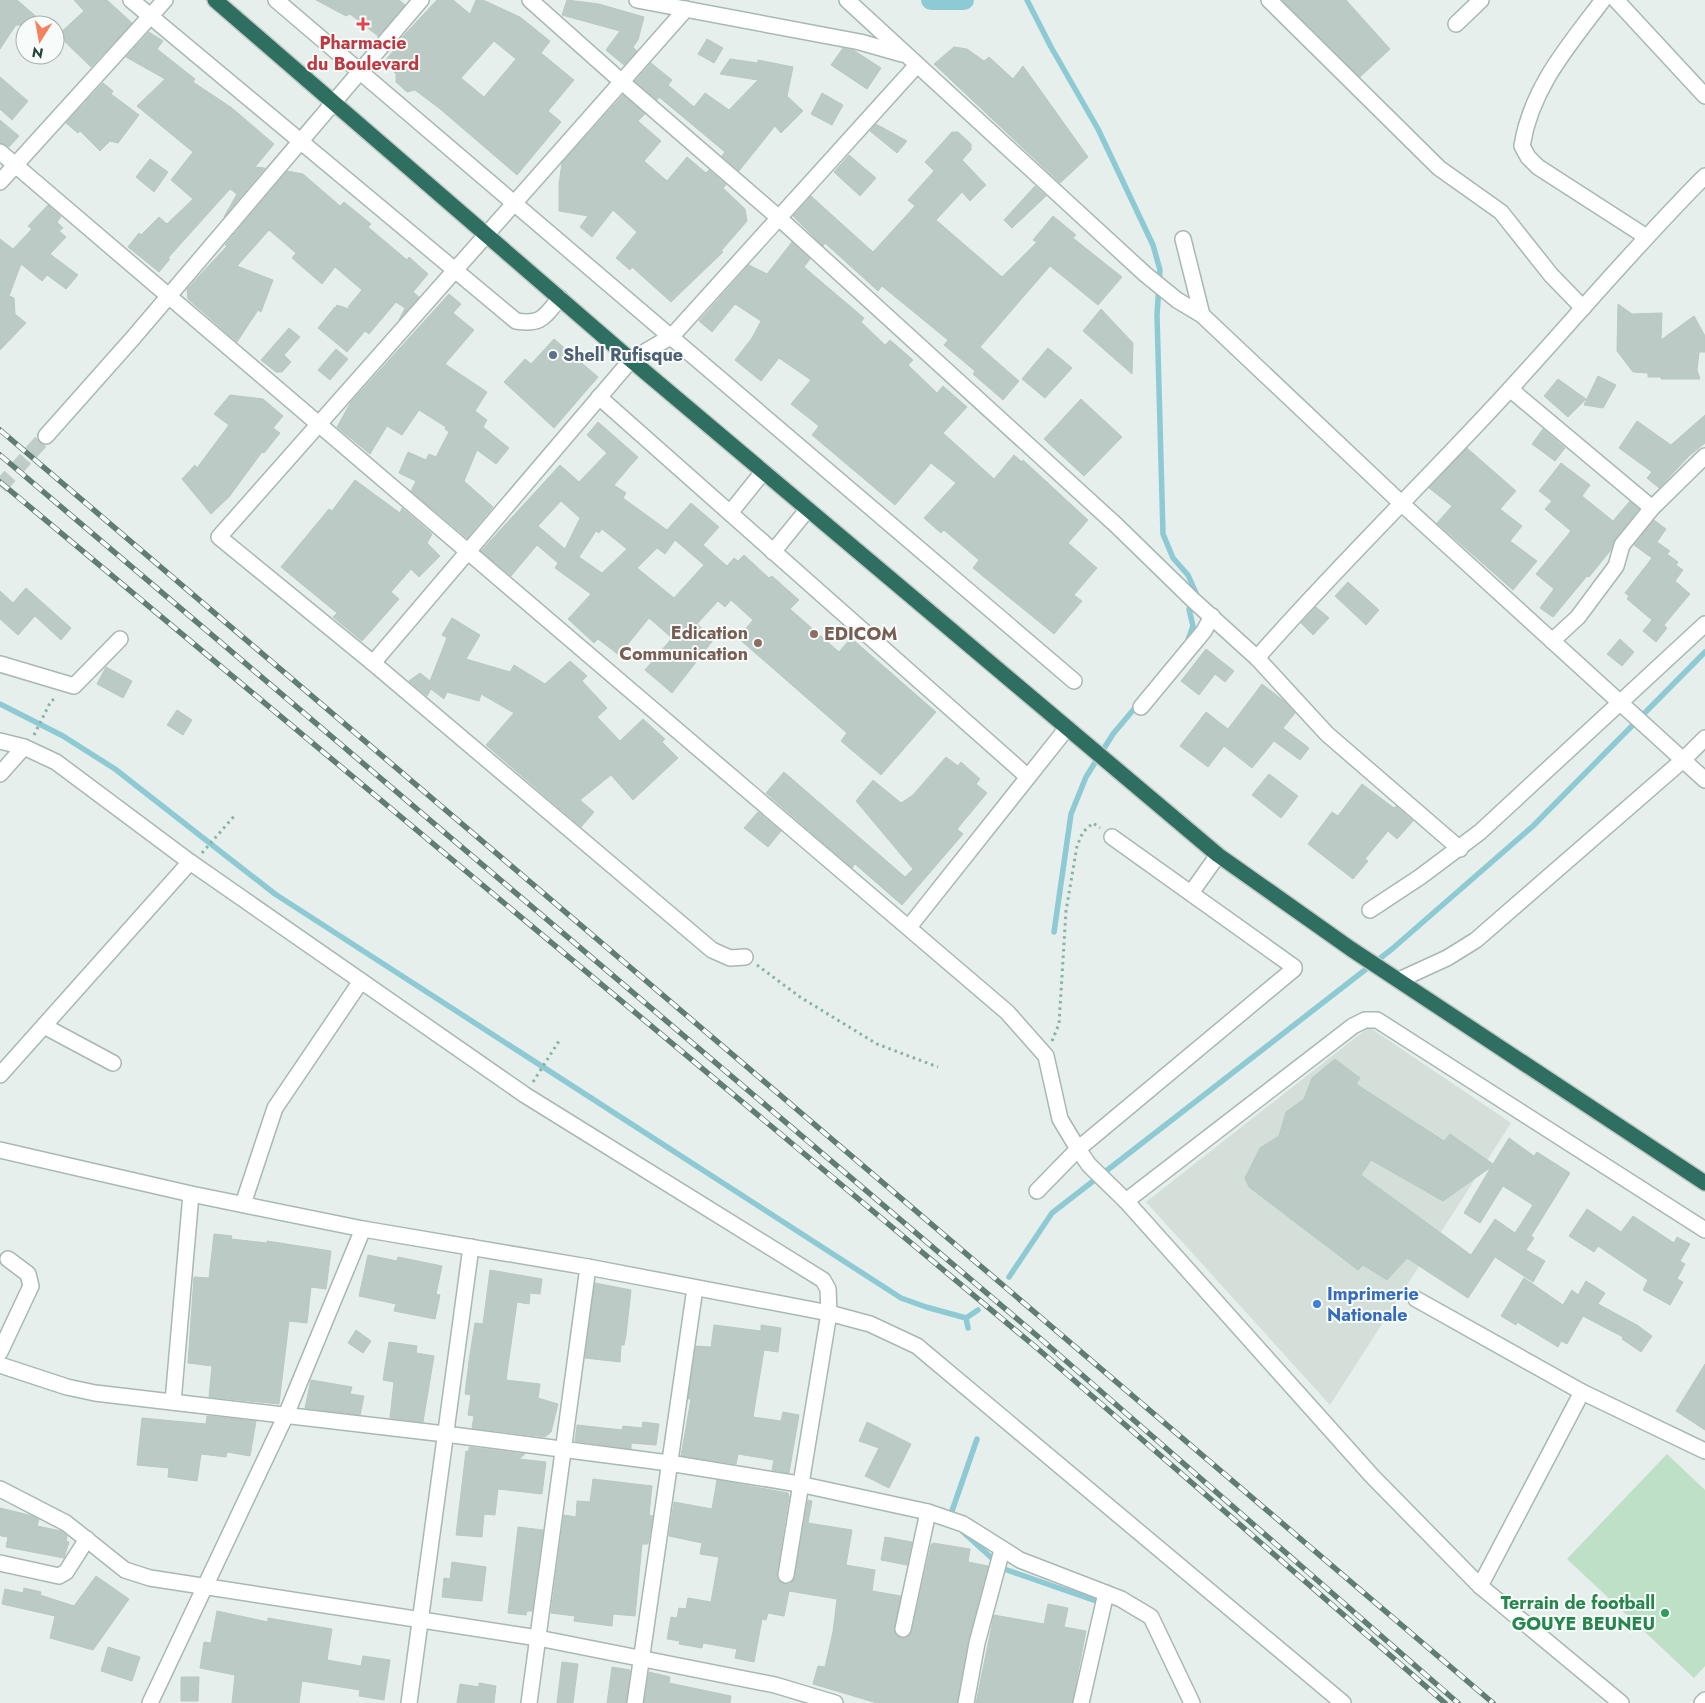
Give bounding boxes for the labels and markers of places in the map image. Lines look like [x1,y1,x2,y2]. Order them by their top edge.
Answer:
marker: Pharmacie du Boulevard [357,18,369,30]
place label: Pharmacie du Boulevard [307,30,419,77]
place label: Shell Rufisque [563,342,683,368]
marker: Shell Rufisque [547,349,559,361]
place label: Edication Communication [619,620,748,667]
place label: EDICOM [824,621,897,647]
marker: EDICOM [808,628,820,640]
marker: Edication Communication [752,637,764,649]
place label: Imprimerie Nationale [1327,1281,1419,1328]
marker: Imprimerie Nationale [1311,1298,1323,1310]
place label: Terrain de football GOUYE BEUNEU [1501,1590,1655,1637]
marker: Terrain de football GOUYE BEUNEU [1659,1607,1671,1619]

